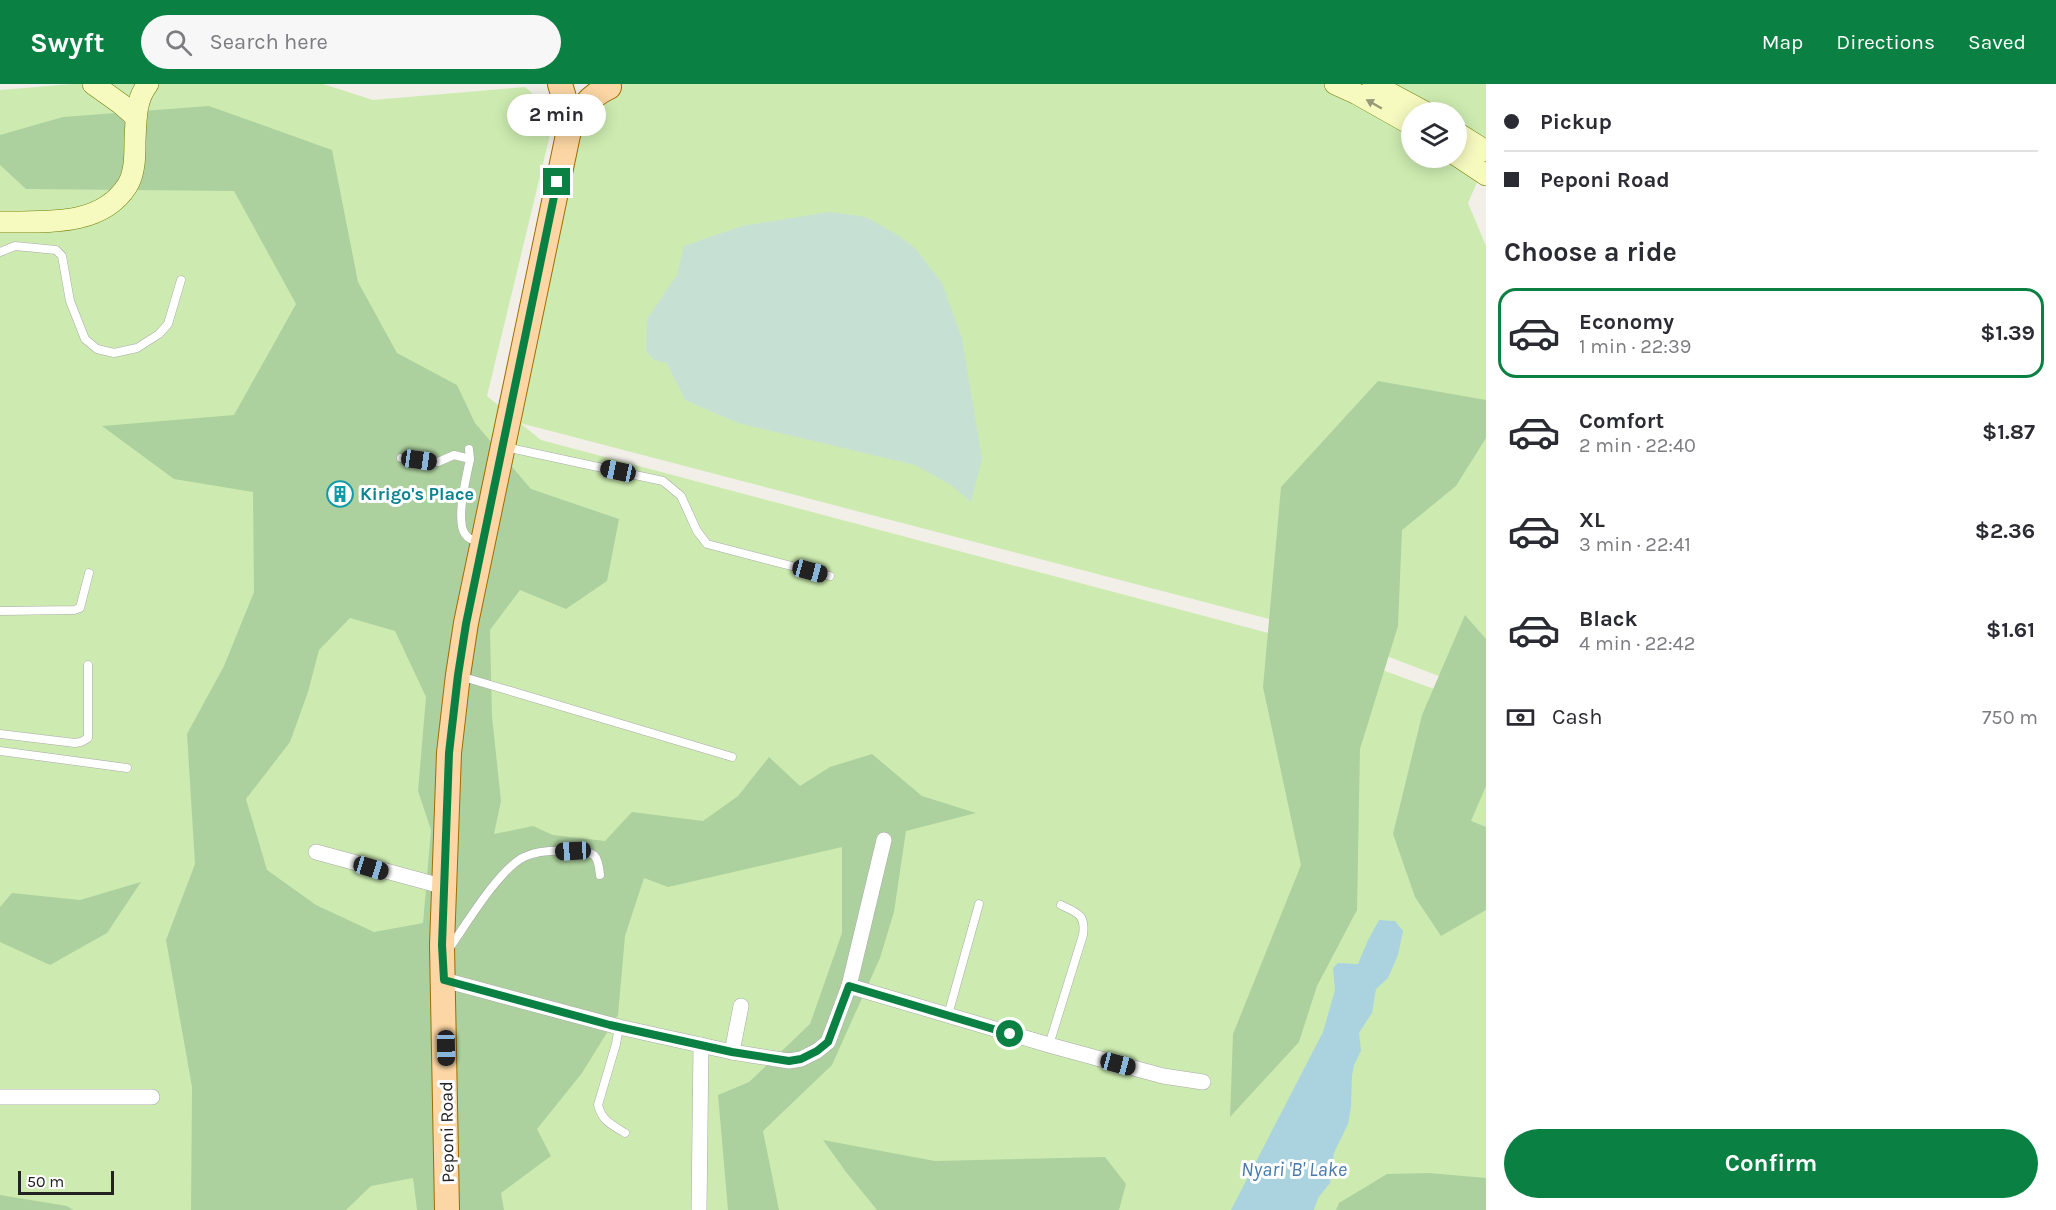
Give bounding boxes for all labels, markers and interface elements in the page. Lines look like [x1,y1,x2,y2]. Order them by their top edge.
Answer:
search box [141,15,561,69]
text: Swyft [30,26,105,59]
icon: search [162,26,195,59]
text: Search here [210,29,328,55]
text: Map [1762,30,1803,54]
text: Directions [1836,30,1935,54]
text: Saved [1968,30,2026,54]
callout: 2 min [508,95,606,137]
one-way arrow [1366,98,1382,109]
map controls [1401,102,1467,168]
button: layers [1401,102,1467,168]
text: 2 min [529,103,584,126]
text: Pickup [1540,109,1612,135]
text: Peponi Road [1540,167,1670,193]
route end [543,168,570,195]
text: Choose a ride [1504,236,1677,268]
icon: car [1507,306,1561,360]
text: Economy [1579,309,1674,335]
text: $1.39 [1980,320,2035,346]
text: 1 min · 22:39 [1579,335,1691,358]
icon: car [1507,405,1561,459]
text: Comfort [1579,408,1664,434]
text: $1.87 [1982,419,2035,445]
text: 2 min · 22:40 [1579,434,1696,457]
car [400,449,438,471]
car [599,458,637,484]
building icon: Kirigo's Place [325,479,355,509]
place label: Kirigo's Place [360,483,474,505]
icon: car [1507,504,1561,558]
text: XL [1579,507,1605,533]
text: $2.36 [1975,518,2035,544]
text: 3 min · 22:41 [1579,533,1691,556]
car [790,558,830,584]
icon: car [1507,603,1561,657]
text: Black [1579,606,1638,632]
text: $1.61 [1986,617,2035,643]
text: 4 min · 22:42 [1579,632,1695,655]
icon: cash [1504,701,1537,734]
text: Cash [1552,704,1602,730]
text: 750 m [1982,706,2038,729]
car [555,841,591,861]
car [351,854,391,882]
route start [996,1020,1023,1047]
car [437,1030,455,1066]
car [1098,1051,1138,1077]
street label: Peponi Road [435,1081,459,1183]
button: Confirm [1504,1129,2038,1198]
water label: Nyari 'B' Lake [1241,1158,1347,1181]
scale bar [18,1168,114,1196]
text: 50 m [27,1172,64,1191]

